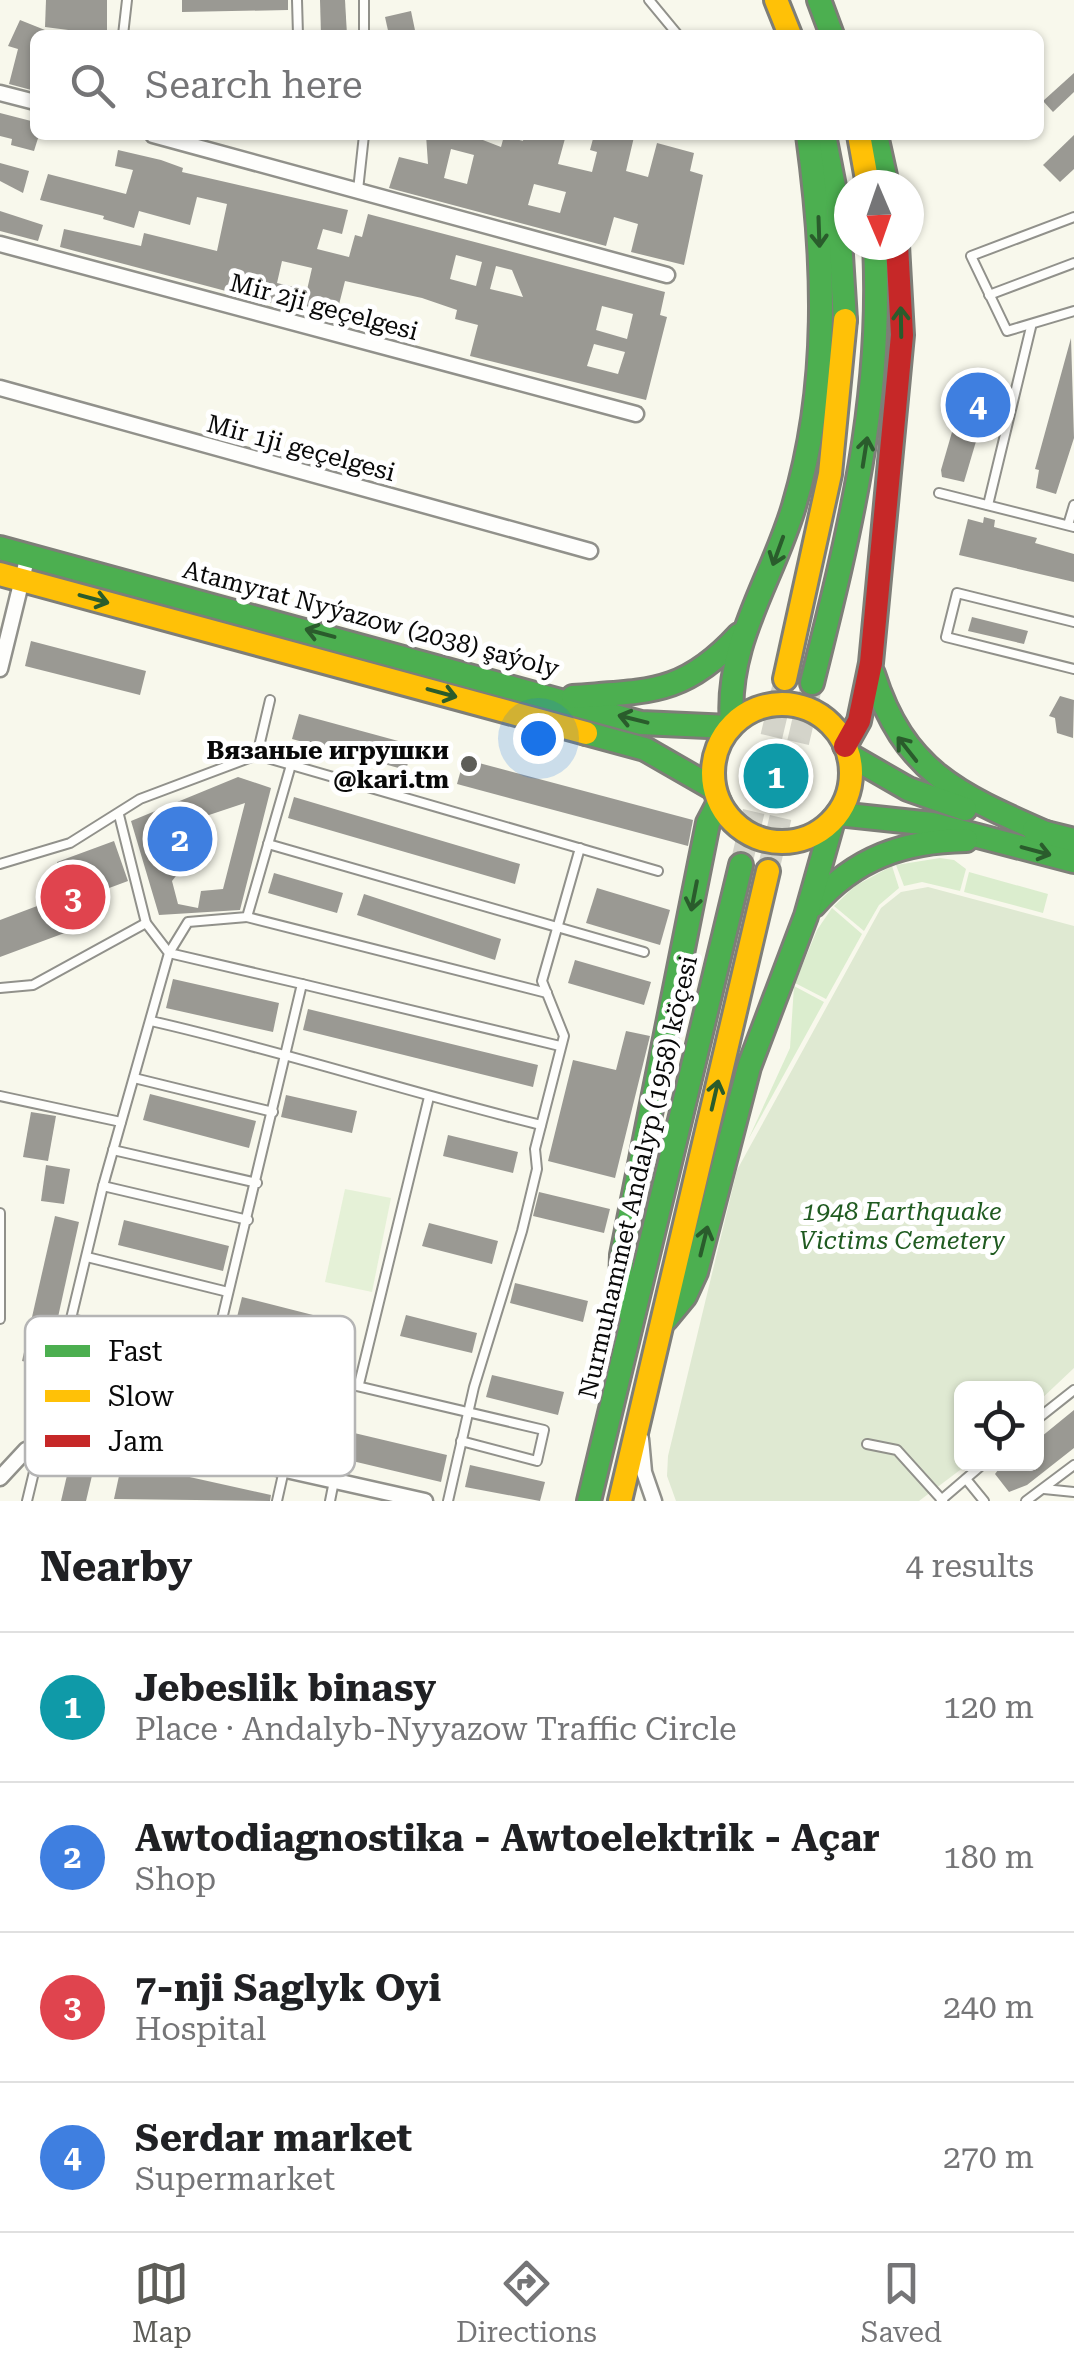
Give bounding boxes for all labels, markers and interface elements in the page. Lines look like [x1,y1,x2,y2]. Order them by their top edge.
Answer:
search box [30,30,1044,140]
icon: search [65,58,120,113]
text: Search here [145,63,363,107]
north arrow [834,170,924,260]
one-way arrow [810,215,829,247]
street label: Mir 2ji geçelgesi [227,268,421,346]
one-way arrow [892,307,910,340]
pin: 4 [946,368,1010,442]
street label: Mir 1ji geçelgesi [204,409,398,487]
one-way arrow [856,436,875,468]
one-way arrow [768,535,786,567]
street label: Atamyrat Nyýazow (2038) şaýoly [180,555,563,683]
one-way arrow [78,590,109,609]
one-way arrow [305,623,336,642]
one-way arrow [425,685,457,704]
one-way arrow [618,709,650,727]
your location [513,713,564,764]
place label: Вязаные игрушки @kari.tm [206,736,449,794]
one-way arrow [896,737,918,763]
pin: 1 [744,738,808,814]
marker: Вязаные игрушки @kari.tm [458,753,480,775]
pin: 2 [148,802,212,876]
one-way arrow [1020,842,1051,861]
pin: 3 [40,860,106,934]
one-way arrow [684,879,703,912]
street label: Nurmuhammet Andalyp (1958) köçesi [573,953,703,1401]
one-way arrow [707,1080,725,1112]
park label: 1948 Earthquake Victims Cemetery [799,1197,1006,1255]
one-way arrow [696,1226,715,1257]
legend [25,1316,355,1476]
text: Fast [108,1335,162,1368]
text: Slow [108,1380,175,1413]
map controls [954,1381,1044,1471]
button: locate [954,1381,1044,1471]
text: Jam [108,1425,164,1458]
text: Nearby [40,1542,192,1591]
text: 4 results [906,1547,1034,1585]
text: Jebeslik binasy [135,1666,436,1710]
text: 1 [64,1688,81,1726]
text: 120 m [943,1688,1034,1726]
text: Place · Andalyb-Nyyazow Traffic Circle [135,1710,737,1748]
text: Awtodiagnostika - Awtoelektrik - Açar [135,1816,880,1860]
text: 2 [64,1838,81,1876]
text: 180 m [943,1838,1034,1876]
text: Shop [135,1860,216,1898]
text: 7-nji Saglyk Oyi [135,1966,441,2010]
text: 3 [64,1988,81,2026]
text: 240 m [943,1988,1034,2026]
text: Hospital [135,2010,266,2048]
text: Serdar market [135,2116,412,2160]
text: 4 [64,2138,81,2176]
text: 270 m [943,2138,1034,2176]
text: Supermarket [135,2160,335,2198]
tab: Map [132,2256,192,2349]
tab: Directions [456,2256,597,2349]
tab: Saved [861,2256,942,2349]

